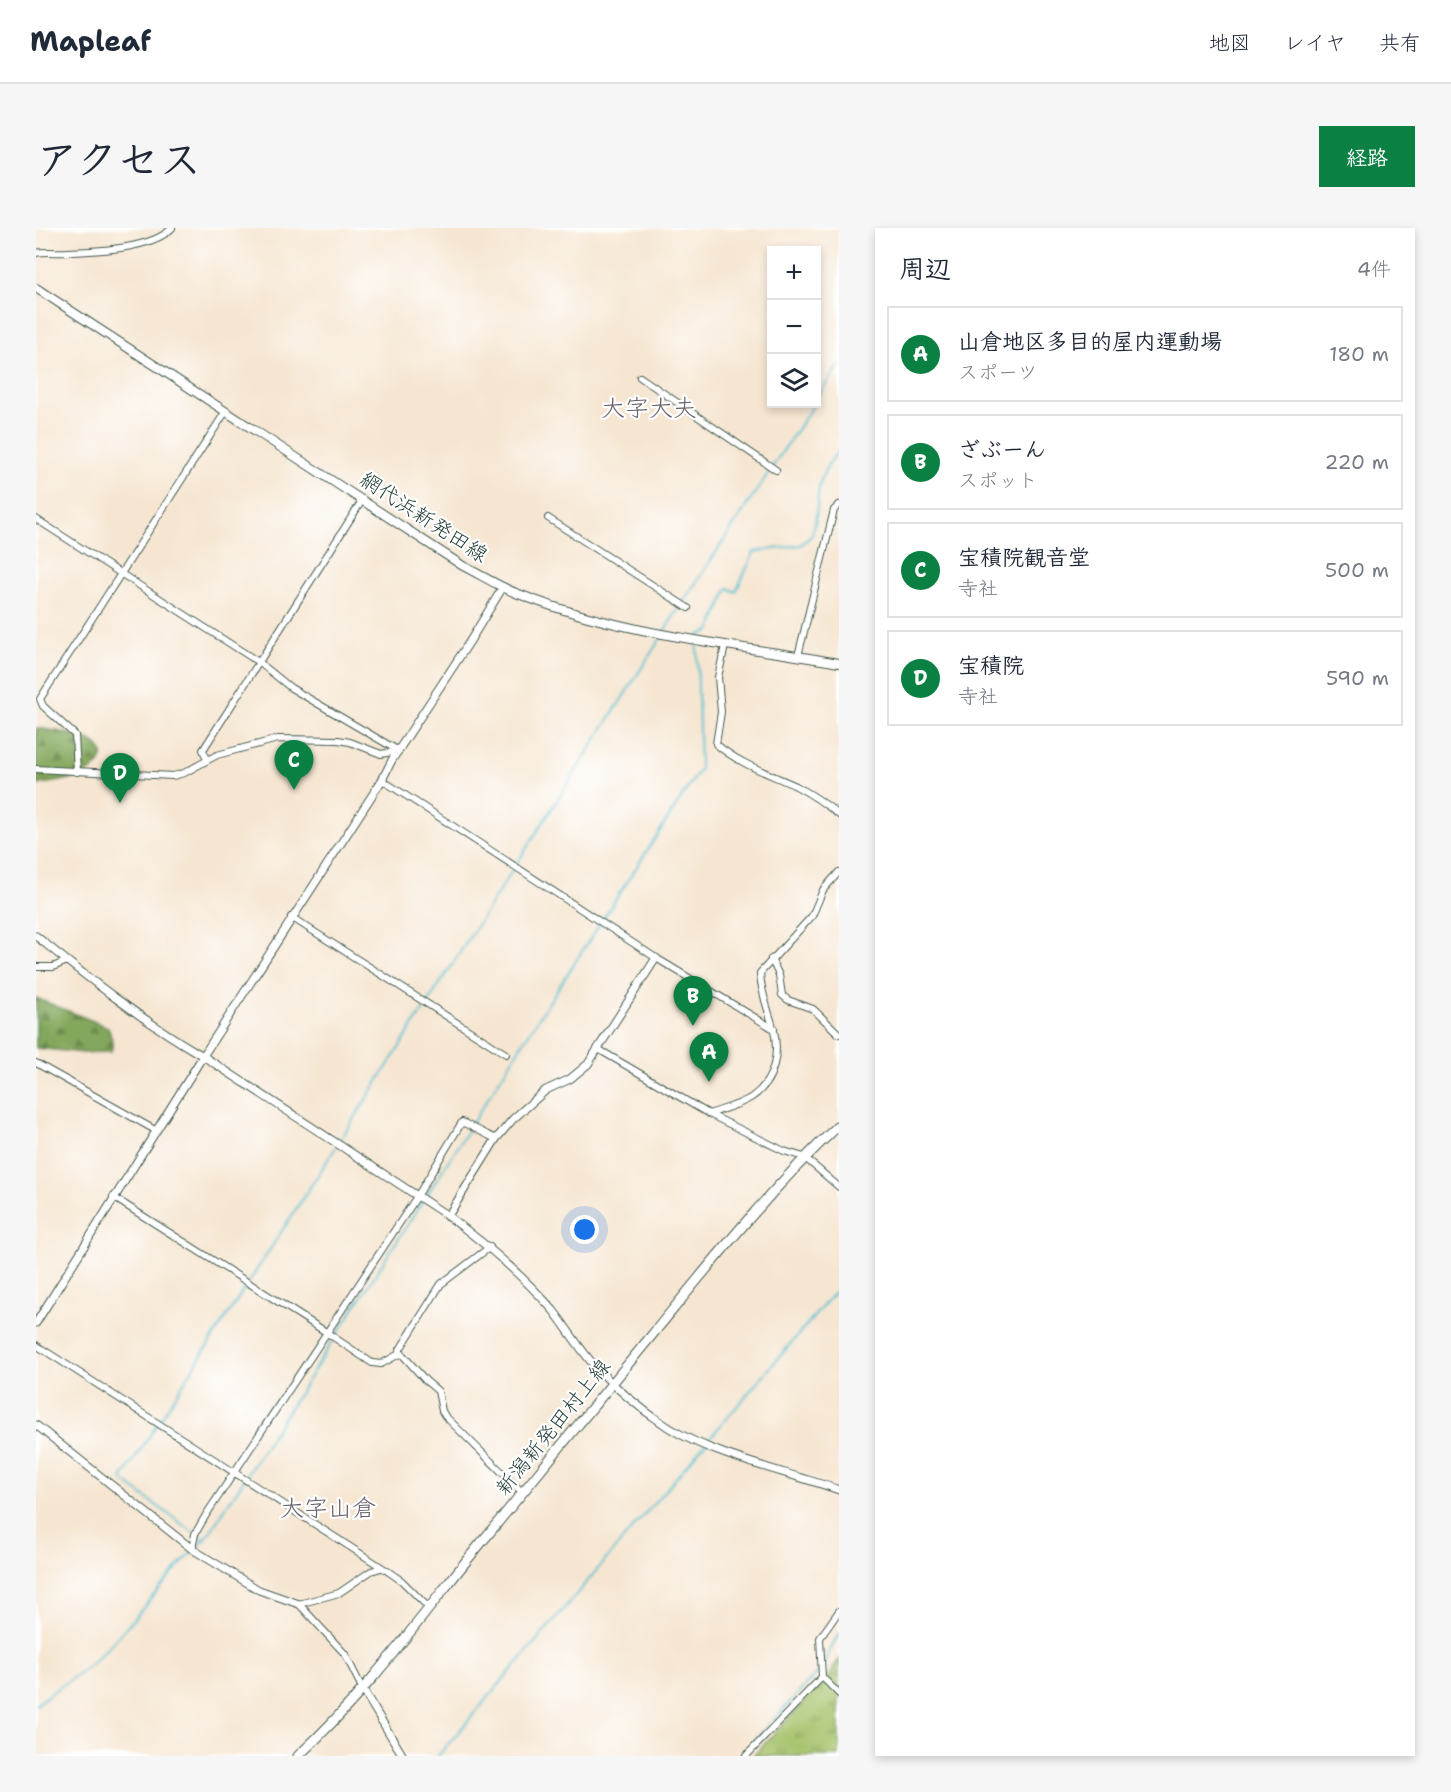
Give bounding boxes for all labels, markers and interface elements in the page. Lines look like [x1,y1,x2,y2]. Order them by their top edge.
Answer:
text: Mapleaf [30,22,151,60]
text: 地図 [1209,29,1251,57]
text: レイヤ [1284,29,1346,57]
text: 共有 [1379,29,1421,57]
button: 経路 [1319,126,1415,187]
text: アクセス [36,131,201,187]
map controls [767,246,821,408]
button: + [767,246,821,300]
text: 周辺 [899,251,951,286]
text: 4件 [1357,256,1391,282]
button: − [767,300,821,354]
text: 山倉地区多目的屋内運動場 [958,327,1222,356]
text: A [913,341,928,367]
text: 180 m [1329,341,1389,367]
button: layers [767,354,821,408]
text: スポーツ [958,359,1038,385]
district label: 大字大夫 [601,392,697,424]
text: ざぶーん [958,435,1046,464]
text: B [914,449,927,475]
text: 220 m [1325,449,1389,475]
street label: 網代浜新発田線 [355,465,493,569]
text: スポット [958,467,1038,493]
text: 宝積院観音堂 [958,543,1090,572]
text: C [914,557,927,583]
text: 500 m [1325,557,1389,583]
text: 寺社 [958,575,998,601]
text: 宝積院 [958,651,1024,680]
text: D [913,665,928,691]
text: 590 m [1326,665,1389,691]
text: 寺社 [958,683,998,709]
pin: C [274,740,314,790]
pin: D [100,754,140,803]
pin: B [674,976,712,1026]
pin: A [690,1032,728,1082]
your location [570,1215,599,1244]
street label: 新潟新発田村上線 [489,1353,617,1501]
district label: 大字山倉 [280,1492,376,1524]

